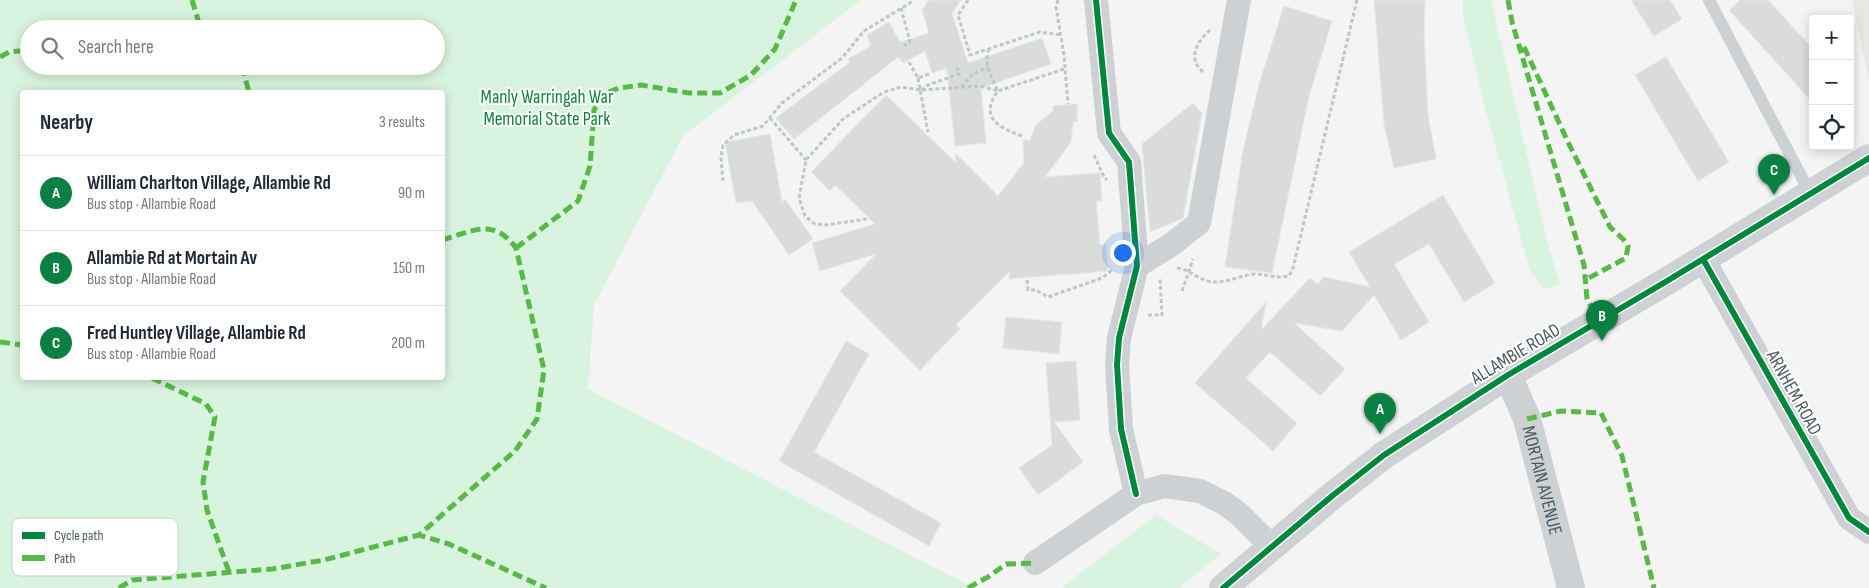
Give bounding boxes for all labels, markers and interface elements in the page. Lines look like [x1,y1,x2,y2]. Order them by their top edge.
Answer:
map controls [1809,15,1854,150]
button: + [1809,15,1854,60]
search box [20,20,445,75]
icon: search [38,34,66,62]
text: Search here [78,36,154,59]
button: − [1809,60,1854,105]
park label: Manly Warringah War Memorial State Park [481,86,614,131]
button: locate [1809,105,1854,150]
text: Nearby [40,110,93,135]
text: 3 results [379,113,425,132]
pin: C [1758,154,1790,195]
text: William Charlton Village, Allambie Rd [87,172,331,195]
text: A [52,184,60,203]
text: 90 m [398,184,425,203]
text: Bus stop · Allambie Road [87,195,216,214]
your location [1110,240,1136,266]
text: Allambie Rd at Mortain Av [87,247,257,270]
text: B [52,259,60,278]
text: 150 m [393,259,425,278]
text: Bus stop · Allambie Road [87,270,216,289]
pin: B [1586,300,1618,341]
street label: ALLAMBIE ROAD [1466,319,1565,390]
text: Fred Huntley Village, Allambie Rd [87,322,306,345]
text: C [52,334,60,353]
text: 200 m [391,334,425,353]
text: Bus stop · Allambie Road [87,345,216,364]
street label: ARNHEM ROAD [1760,345,1826,439]
pin: A [1364,393,1396,434]
street label: MORTAIN AVENUE [1516,423,1567,537]
legend [12,518,178,576]
text: Cycle path [54,527,104,544]
text: Path [54,550,75,567]

